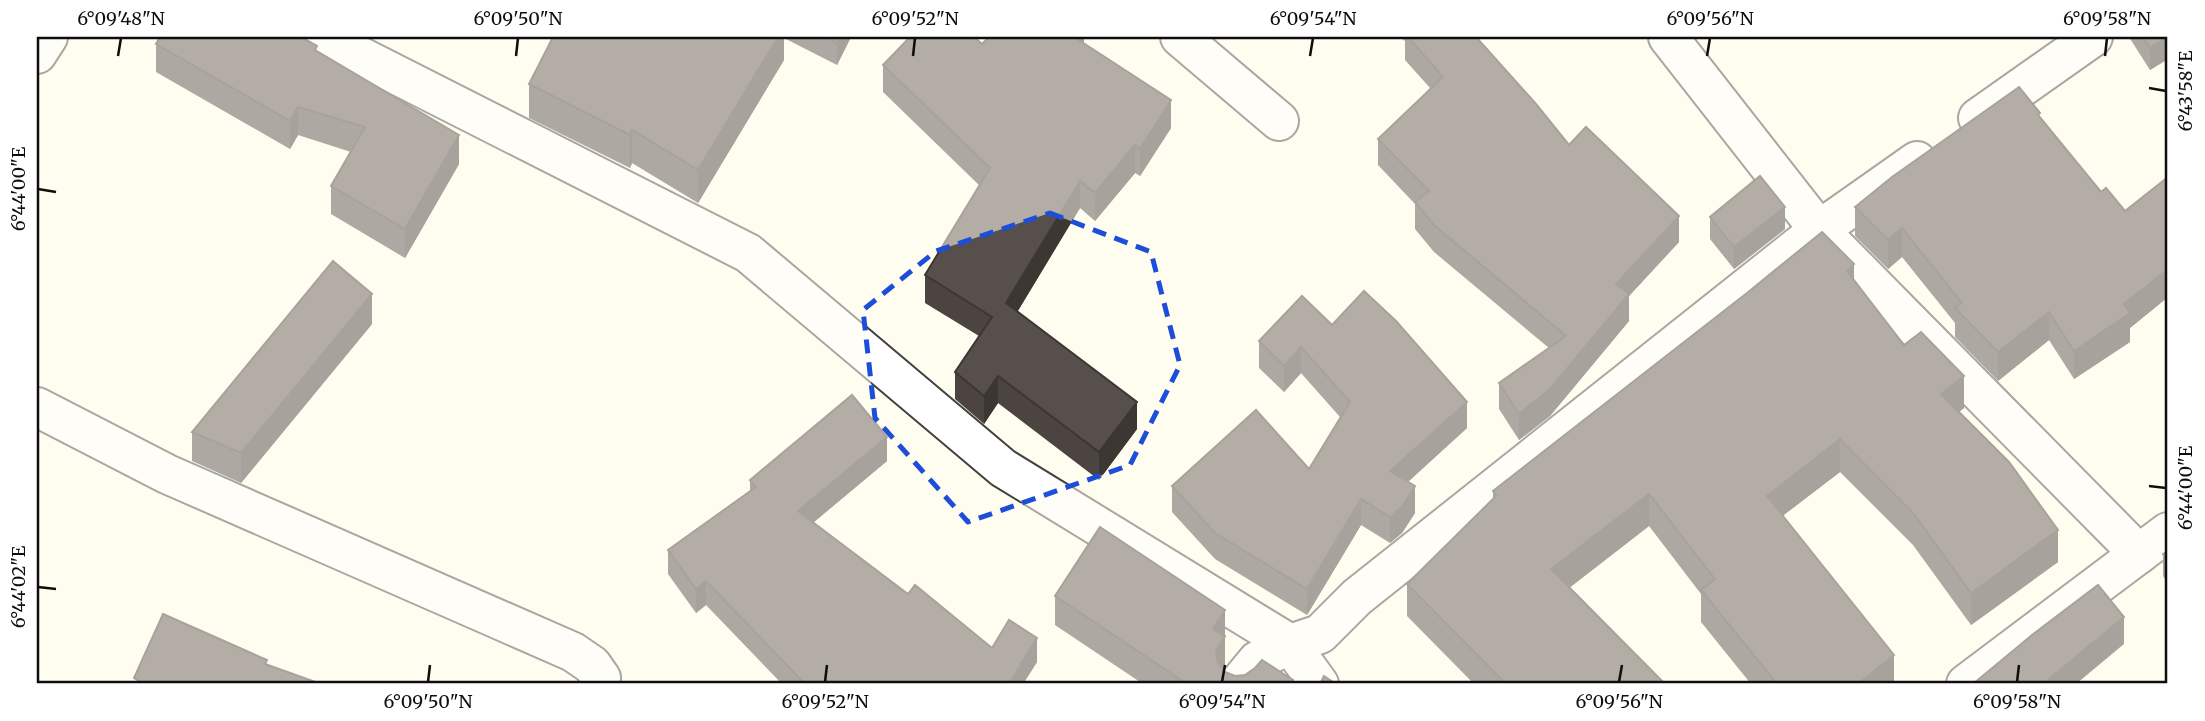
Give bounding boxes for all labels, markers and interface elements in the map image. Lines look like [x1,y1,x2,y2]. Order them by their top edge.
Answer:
text: 6°09'48"N [77,7,165,30]
text: 6°09'50"N [474,7,562,30]
text: 6°09'52"N [871,7,959,30]
text: 6°09'54"N [1270,7,1356,30]
text: 6°09'56"N [1666,7,1754,30]
text: 6°09'58"N [2063,7,2151,30]
text: 6°43'58"E [2174,50,2197,131]
text: 6°44'00"E [7,146,30,231]
text: 6°44'00"E [2174,445,2197,530]
text: 6°44'02"E [7,545,30,628]
text: 6°09'50"N [384,690,472,713]
text: 6°09'52"N [781,690,869,713]
text: 6°09'54"N [1179,690,1265,713]
text: 6°09'56"N [1575,690,1663,713]
text: 6°09'58"N [1973,690,2061,713]

